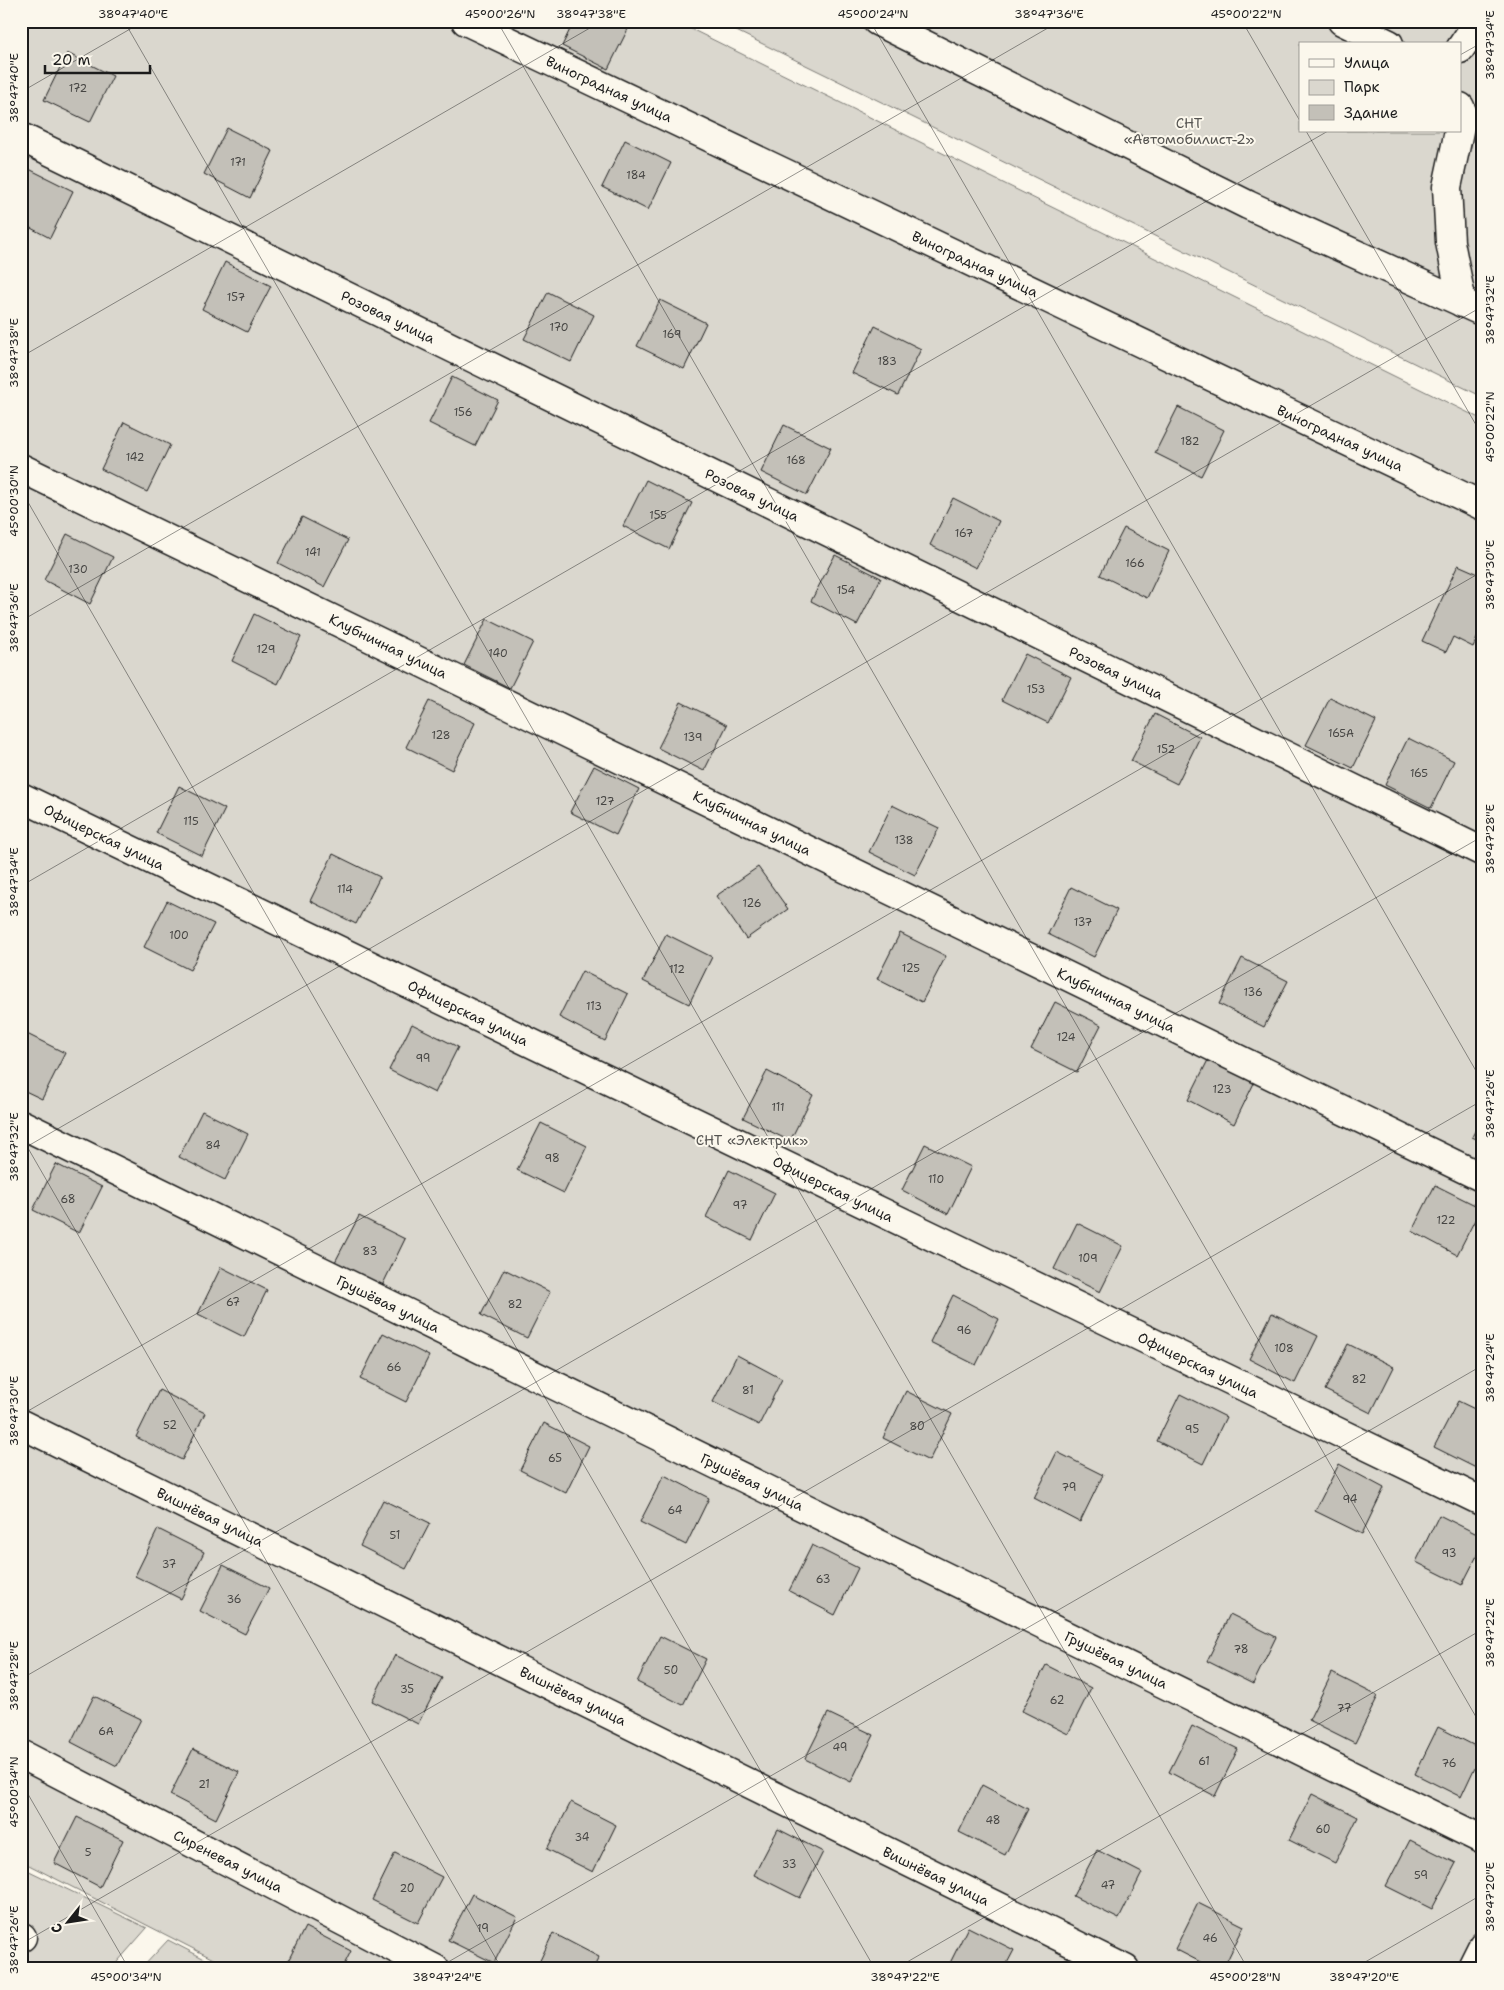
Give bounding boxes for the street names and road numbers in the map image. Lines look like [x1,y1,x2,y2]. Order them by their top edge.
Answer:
street label: Виноградная улица [543,52,675,126]
street label: Виноградная улица [909,227,1041,301]
street label: Розовая улица [338,286,438,348]
street label: Виноградная улица [1274,401,1406,475]
street label: Розовая улица [702,464,802,526]
street label: Клубничная улица [326,610,450,682]
street label: Розовая улица [1066,642,1166,704]
street label: Клубничная улица [690,787,814,859]
street label: Офицерская улица [41,800,168,874]
street label: Клубничная улица [1054,964,1178,1036]
street label: Офицерская улица [405,976,532,1050]
street label: Офицерская улица [770,1152,897,1226]
street label: Грушёвая улица [333,1271,443,1337]
street label: Офицерская улица [1135,1328,1262,1402]
street label: Грушёвая улица [697,1449,807,1515]
street label: Вишнёвая улица [154,1483,267,1551]
street label: Грушёвая улица [1061,1627,1171,1693]
street label: Вишнёвая улица [517,1662,630,1730]
street label: Сиреневая улица [170,1826,286,1896]
street label: Вишнёвая улица [880,1842,993,1910]

